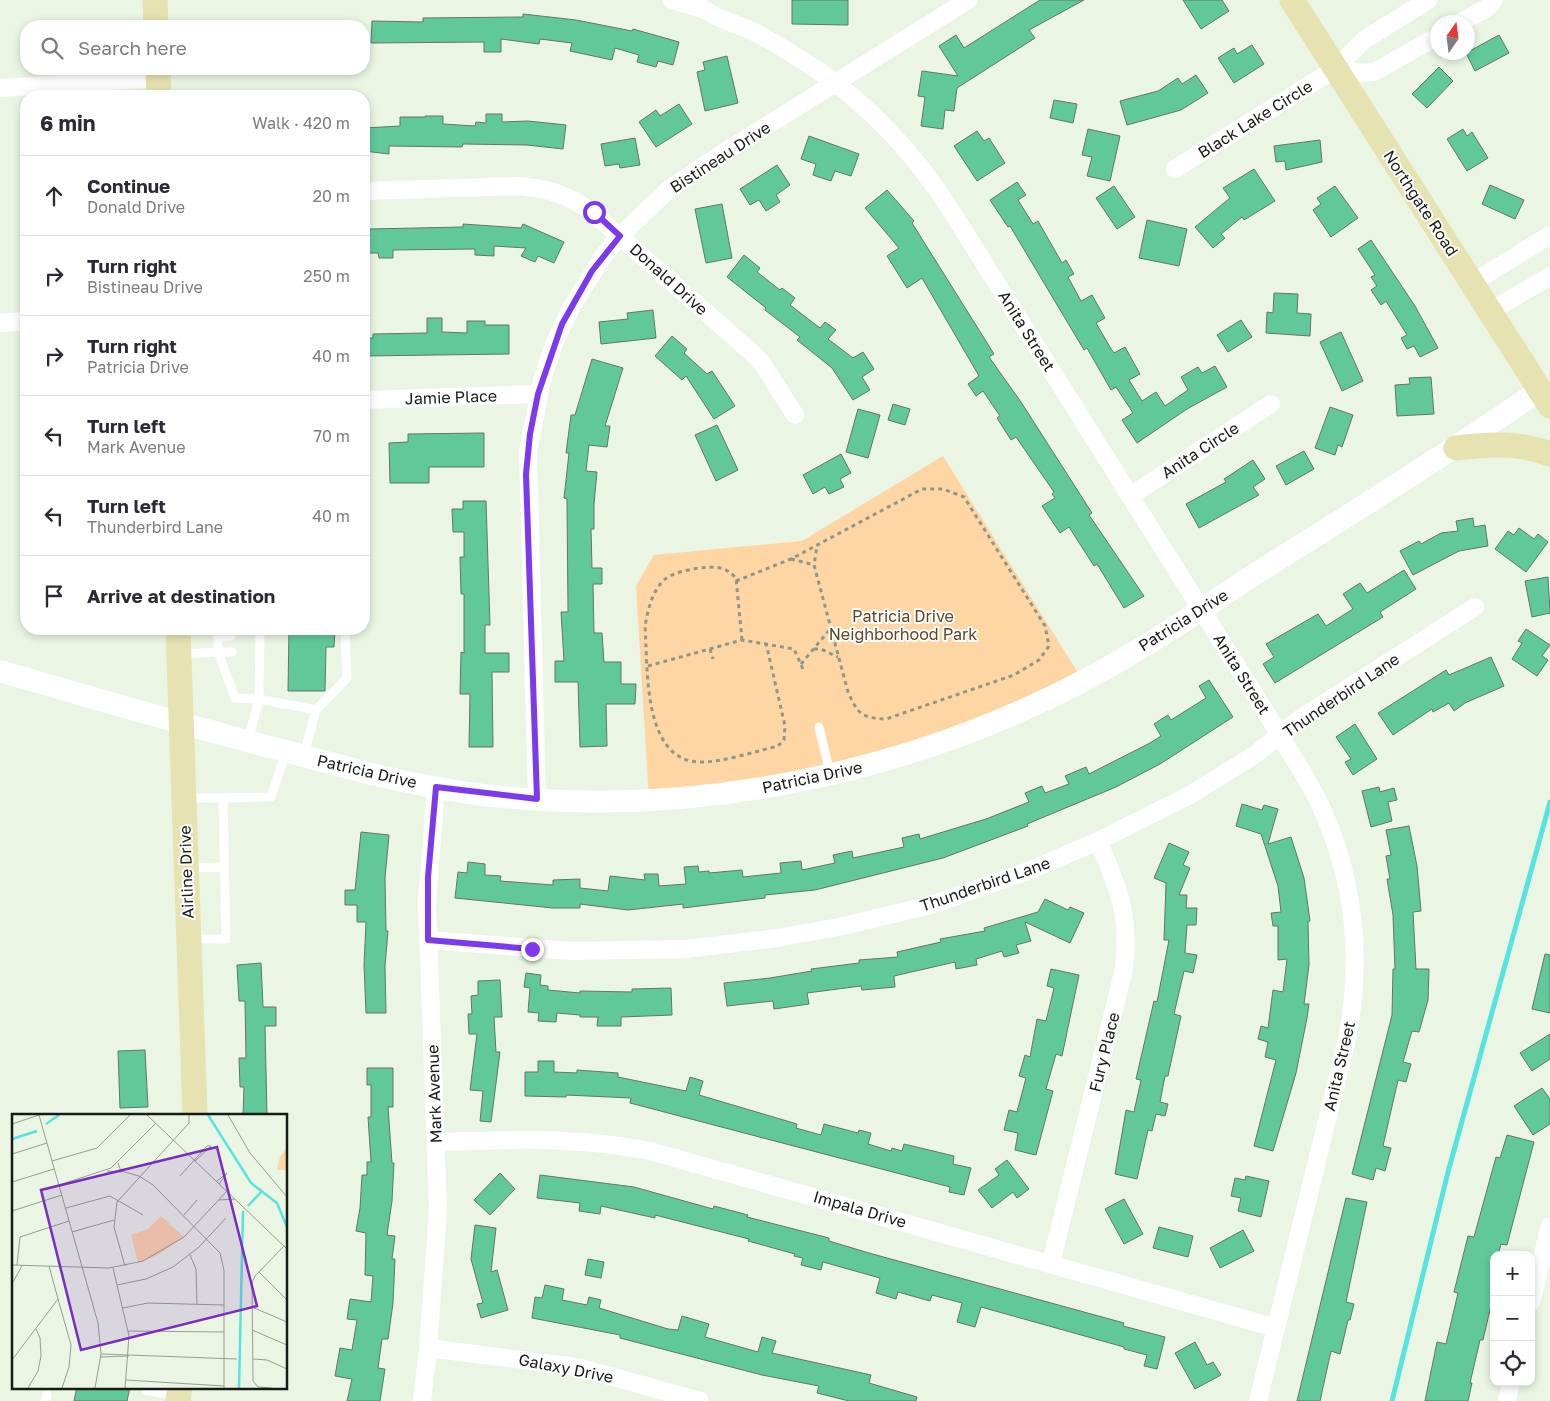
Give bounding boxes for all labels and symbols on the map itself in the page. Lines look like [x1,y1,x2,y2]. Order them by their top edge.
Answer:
north arrow [1430,15,1475,60]
street label: Black Lake Circle [1194,76,1316,162]
street label: Bistineau Drive [666,117,774,197]
street label: Northgate Road [1379,146,1463,260]
route start [583,201,606,224]
street label: Donald Drive [626,239,712,319]
street label: Anita Street [994,287,1060,375]
street label: Jamie Place [405,385,497,409]
street label: Anita Circle [1157,418,1243,482]
street label: Patricia Drive [1135,585,1231,655]
park label: Patricia Drive Neighborhood Park [829,606,977,644]
street label: Anita Street [1209,630,1275,718]
street label: Thunderbird Lane [1279,649,1403,741]
street label: Patricia Drive [315,750,419,792]
street label: Patricia Drive [760,757,864,797]
street label: Airline Drive [174,825,198,919]
street label: Thunderbird Lane [917,852,1053,916]
route end [521,938,544,961]
street label: Fury Place [1084,1010,1124,1094]
street label: Anita Street [1319,1019,1359,1113]
street label: Mark Avenue [422,1044,446,1144]
inset map [12,1114,288,1388]
street label: Impala Drive [811,1186,909,1232]
street label: Galaxy Drive [517,1349,615,1387]

